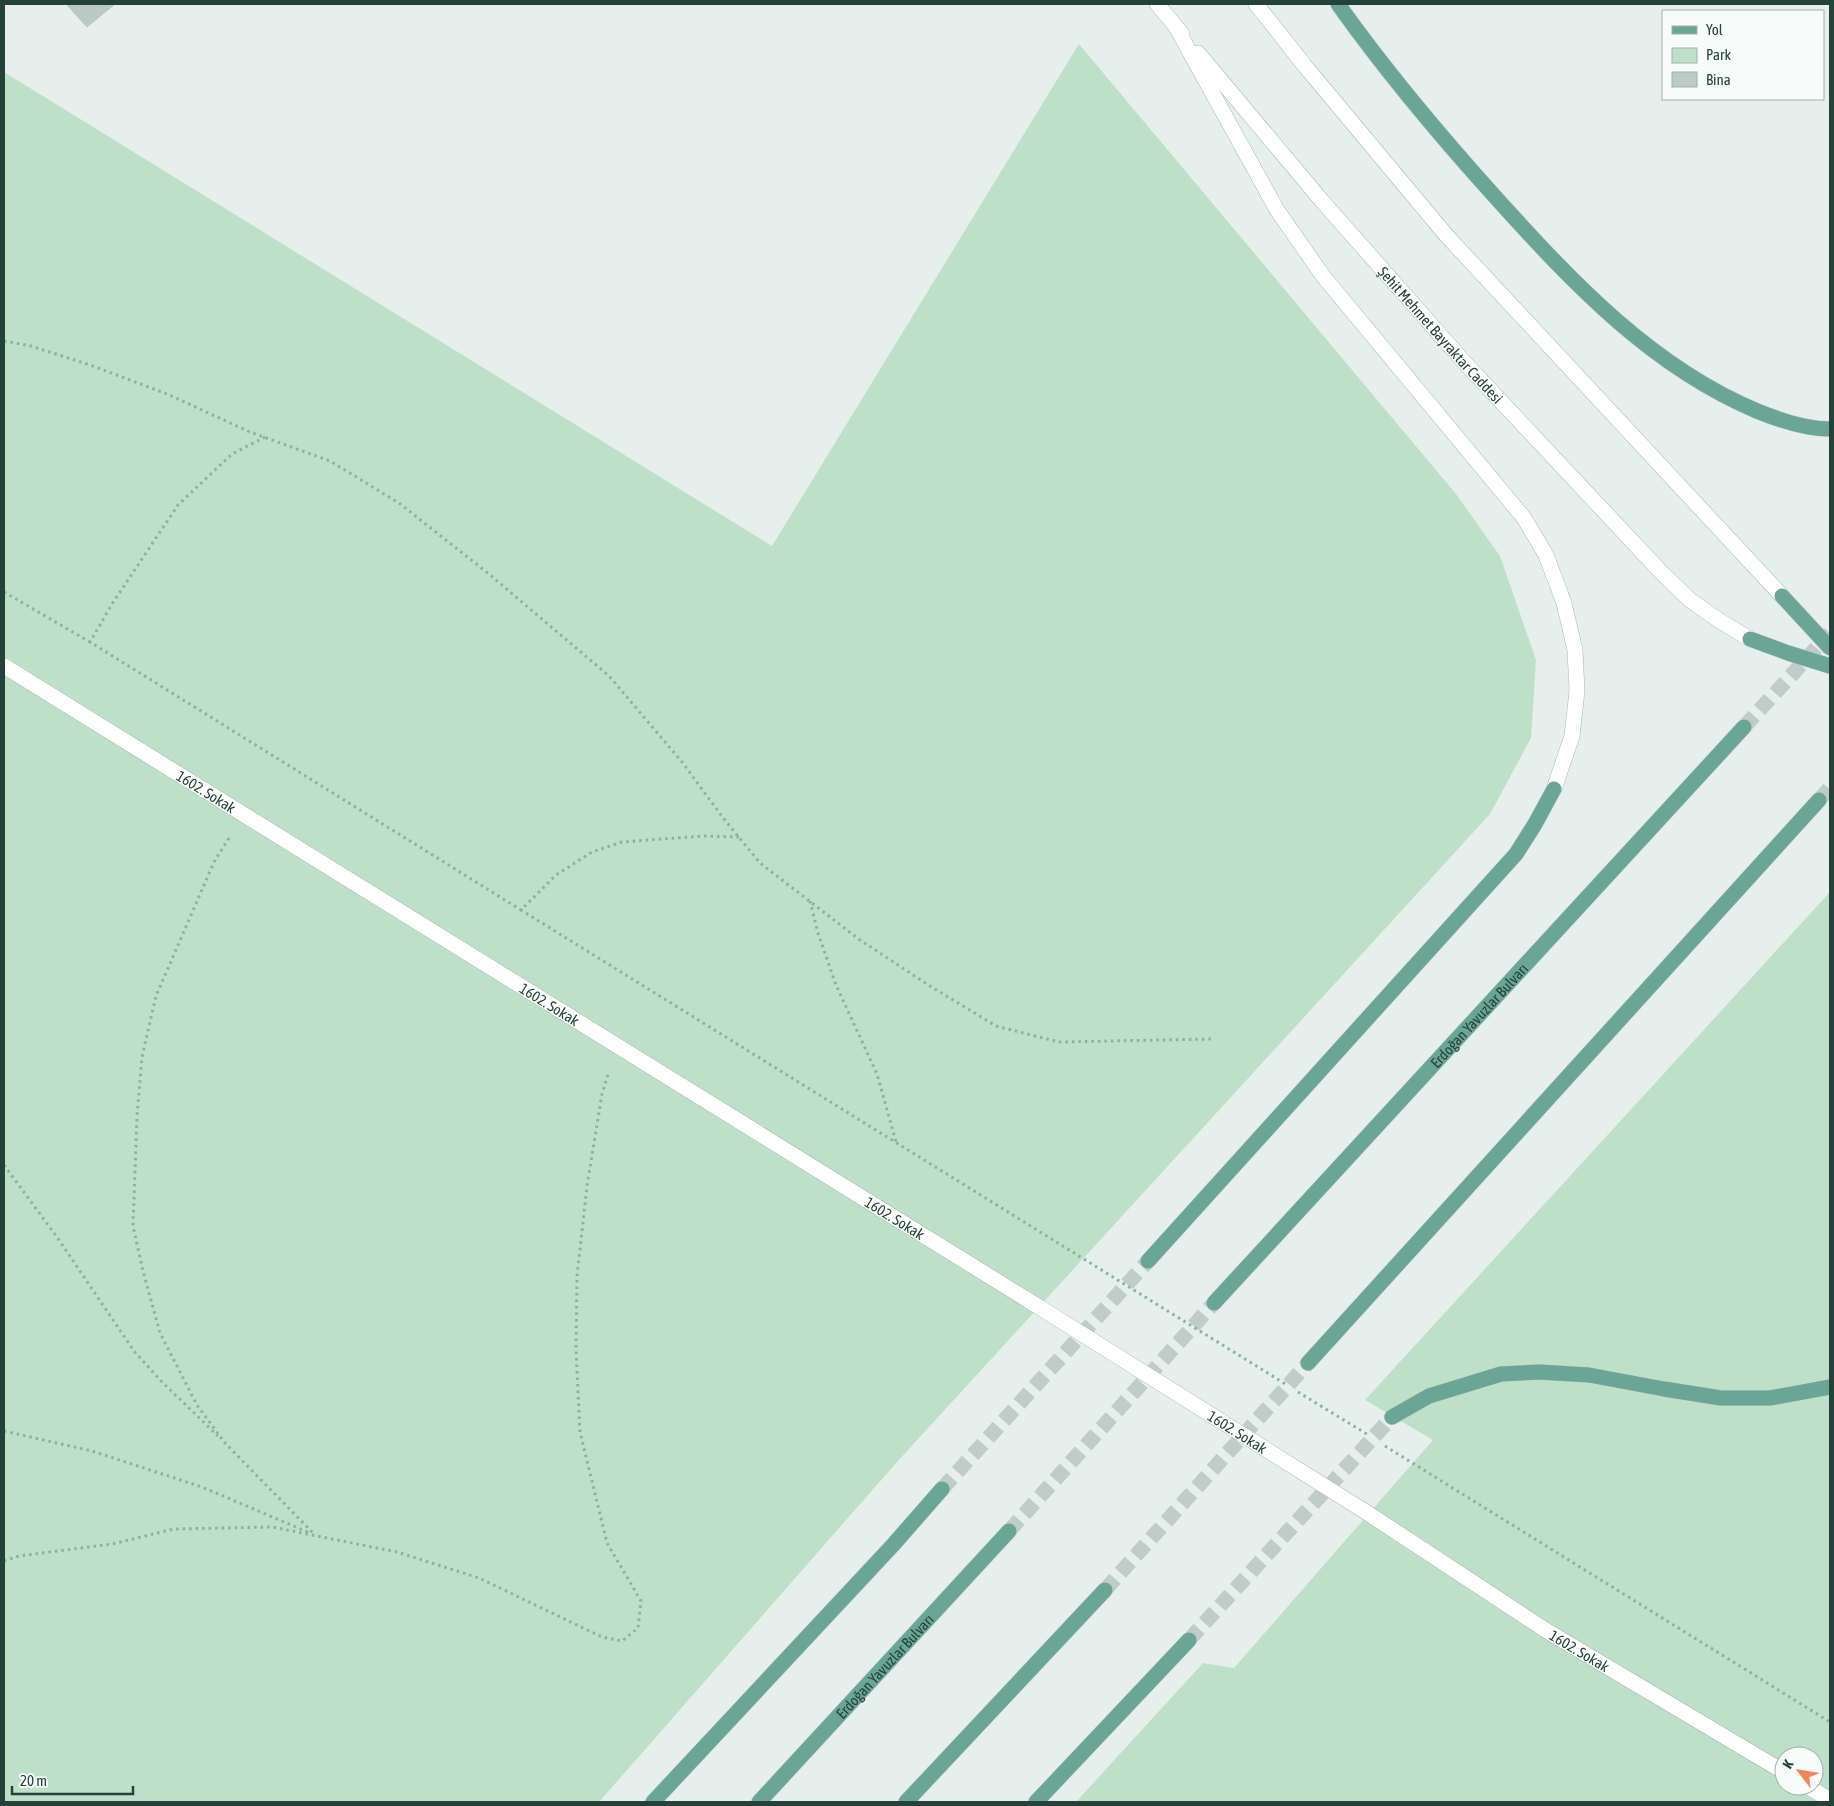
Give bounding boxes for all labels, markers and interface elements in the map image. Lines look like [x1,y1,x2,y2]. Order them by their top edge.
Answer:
legend [1662,10,1824,100]
text: Yol [1706,21,1723,38]
text: Park [1706,46,1731,63]
text: Bina [1706,71,1731,88]
street label: Şehit Mehmet Bayraktar Caddesi [1375,263,1507,407]
street label: 1602. Sokak [174,767,239,816]
street label: Erdoğan Yavuzlar Bulvarı [1427,960,1531,1071]
street label: 1602. Sokak [517,979,583,1029]
street label: 1602. Sokak [862,1193,928,1243]
street label: 1602. Sokak [1205,1407,1271,1457]
street label: Erdoğan Yavuzlar Bulvarı [832,1610,937,1722]
street label: 1602. Sokak [1547,1626,1613,1675]
north arrow [1774,1746,1824,1796]
text: K [1779,1757,1797,1771]
scale bar [12,1764,134,1796]
text: 20 m [20,1772,47,1789]

